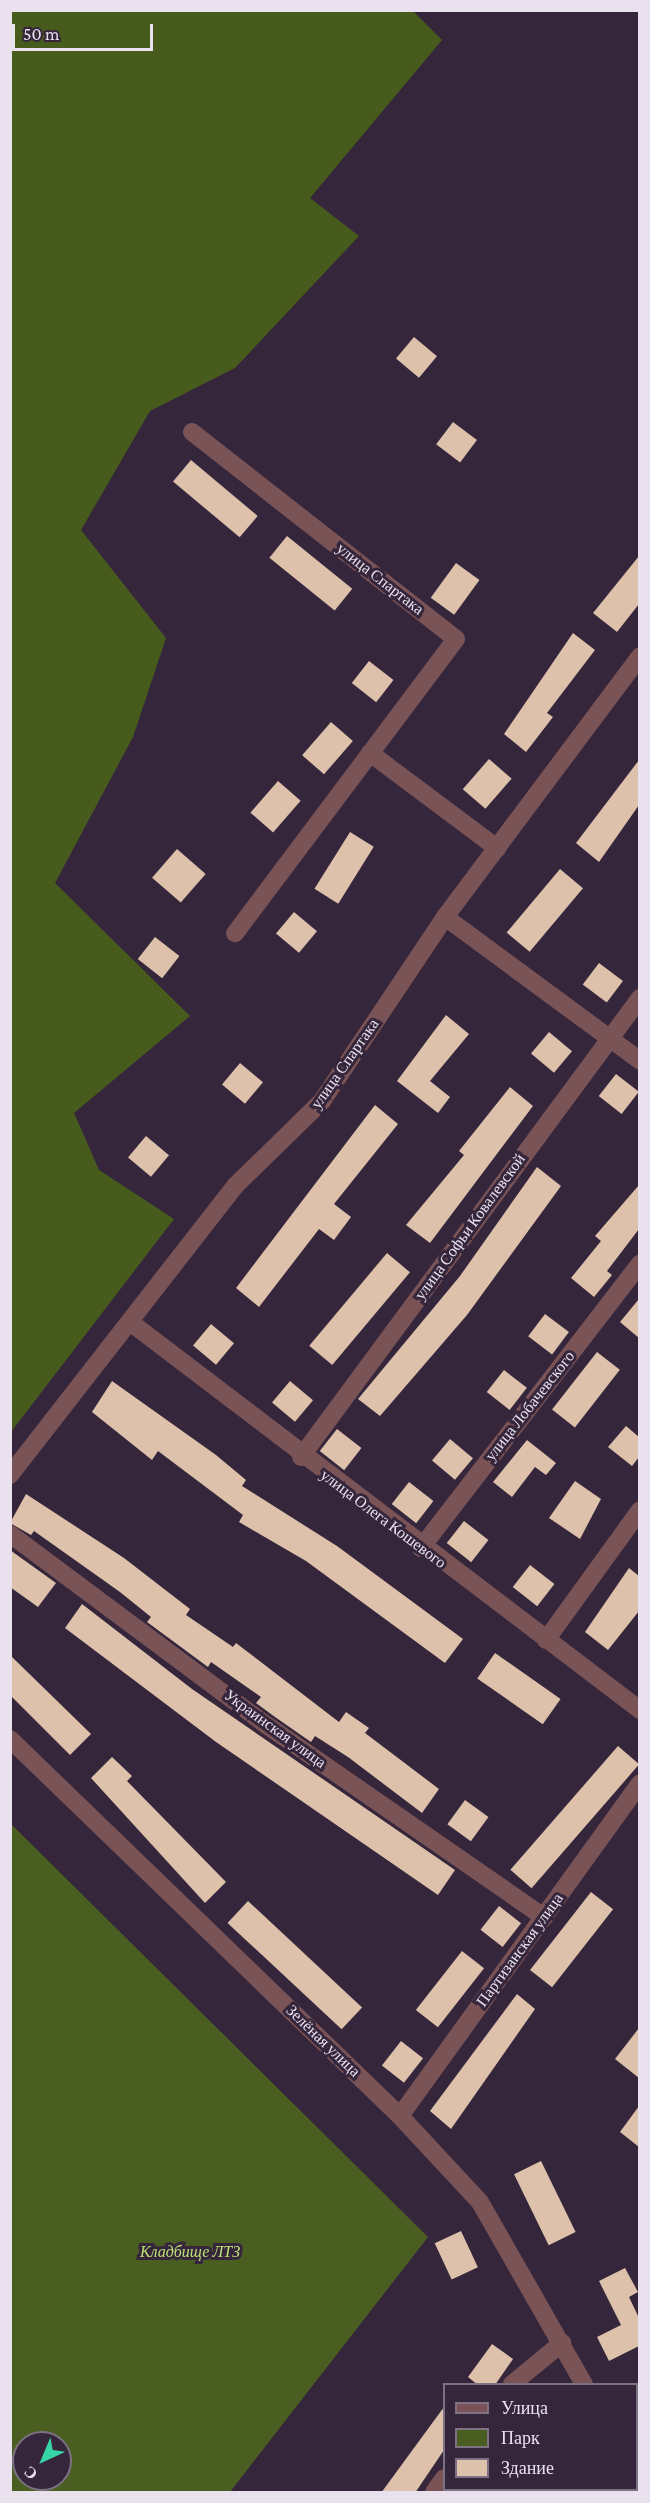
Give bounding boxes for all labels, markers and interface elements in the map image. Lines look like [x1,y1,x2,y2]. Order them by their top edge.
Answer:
scale bar [15,12,156,50]
text: 50 m [23,24,60,44]
street label: улица Спартака [333,539,427,619]
street label: улица Спартака [307,1015,383,1113]
street label: улица Софьи Ковалевской [410,1150,530,1304]
street label: улица Лобачевского [481,1347,579,1465]
street label: улица Олега Кошевого [316,1465,450,1573]
street label: Украинская улица [220,1686,330,1772]
street label: Партизанская улица [472,1890,568,2010]
street label: Зелёная улица [282,2001,364,2081]
park label: Кладбище ЛТЗ [140,2242,240,2262]
legend [443,2383,638,2491]
text: Улица [501,2398,548,2418]
text: Парк [501,2428,540,2448]
north arrow [12,2431,72,2491]
text: Здание [501,2458,554,2478]
text: С [20,2463,41,2483]

